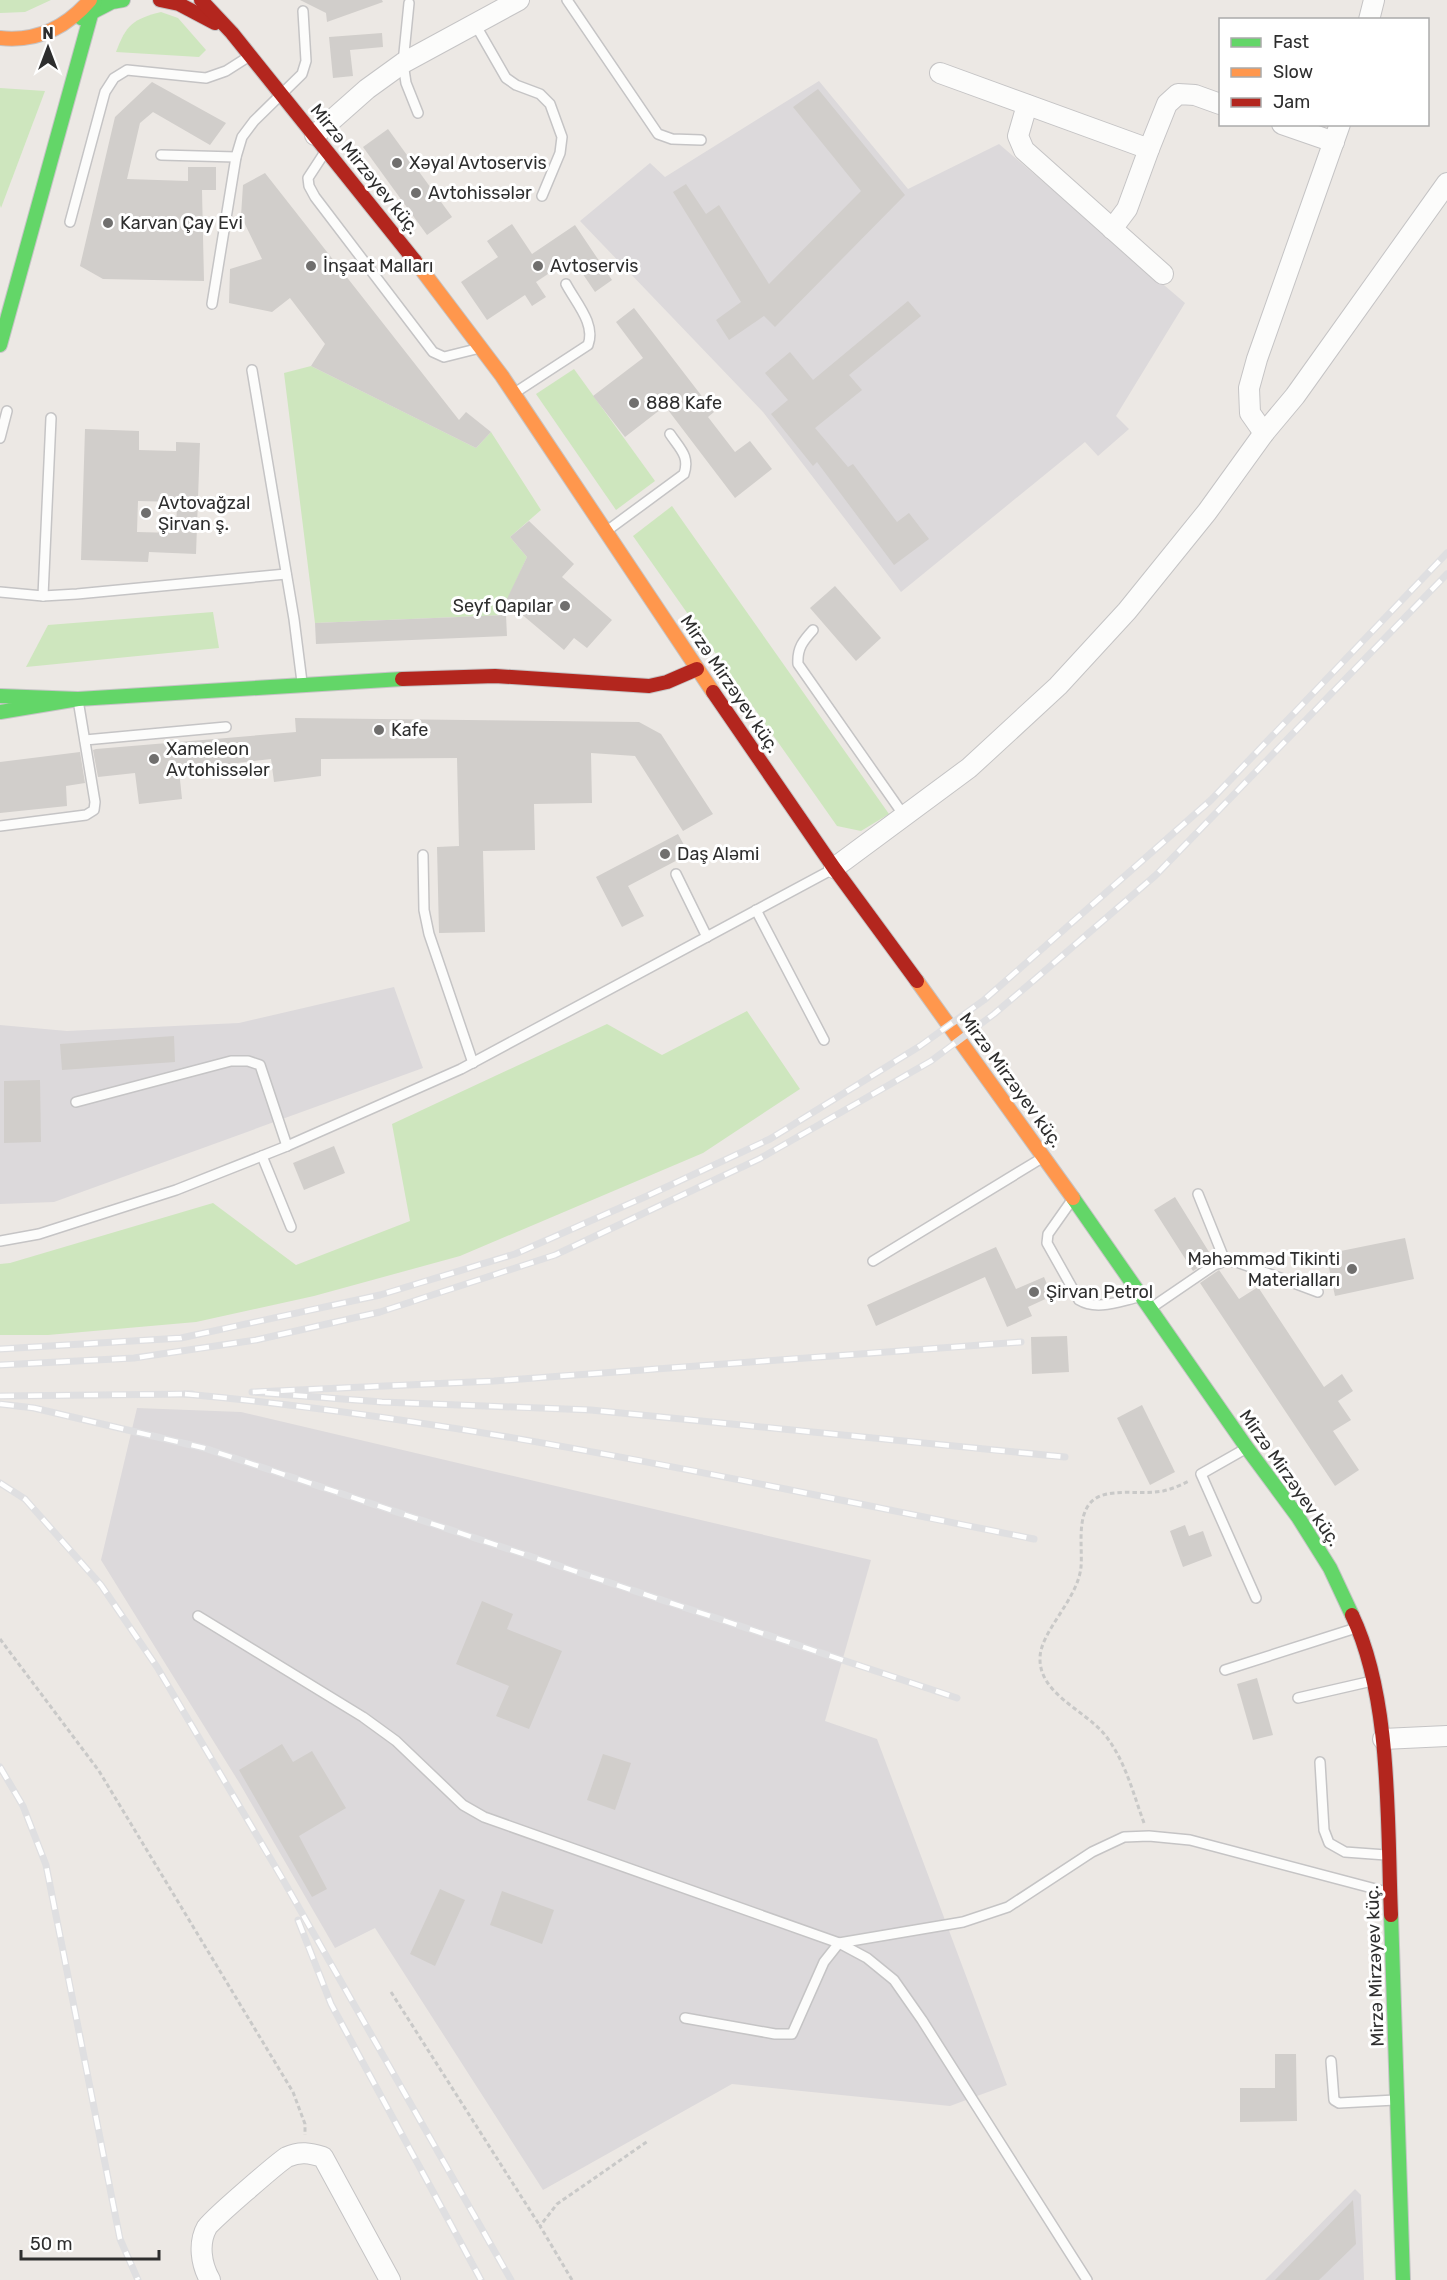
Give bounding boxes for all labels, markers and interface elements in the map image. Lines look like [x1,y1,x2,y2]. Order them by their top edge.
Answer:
north arrow [18,18,78,78]
legend [1219,18,1429,126]
text: N [42,24,54,43]
text: Fast [1273,31,1309,53]
text: Slow [1273,61,1313,83]
text: Jam [1273,91,1310,113]
street label: Mirzə Mirzəyev küç. [306,99,424,239]
place label: Xəyal Avtoservis [409,152,547,174]
marker: Xəyal Avtoservis [390,156,404,170]
place label: Avtohissələr [428,182,532,204]
marker: Avtohissələr [409,186,423,200]
place label: Karvan Çay Evi [120,212,243,234]
marker: Karvan Çay Evi [101,216,115,230]
place label: İnşaat Malları [323,255,433,277]
place label: Avtoservis [550,255,638,277]
marker: İnşaat Malları [304,259,318,273]
marker: Avtoservis [531,259,545,273]
place label: 888 Kafe [646,392,722,414]
marker: 888 Kafe [627,396,641,410]
place label: Avtovağzal Şirvan ş. [158,492,250,535]
marker: Avtovağzal Şirvan ş. [139,506,153,520]
place label: Seyf Qapılar [453,595,553,617]
marker: Seyf Qapılar [558,599,572,613]
street label: Mirzə Mirzəyev küç. [676,611,784,757]
place label: Kafe [391,719,428,741]
marker: Kafe [372,723,386,737]
place label: Xameleon Avtohissələr [166,738,270,781]
marker: Xameleon Avtohissələr [147,752,161,766]
place label: Daş Aləmi [677,843,759,865]
marker: Daş Aləmi [658,847,672,861]
street label: Mirzə Mirzəyev küç. [955,1008,1067,1152]
place label: Məhəmməd Tikinti Materialları [1187,1248,1340,1291]
marker: Məhəmməd Tikinti Materialları [1345,1262,1359,1276]
place label: Şirvan Petrol [1046,1281,1153,1303]
marker: Şirvan Petrol [1027,1285,1041,1299]
street label: Mirzə Mirzəyev küç. [1235,1406,1345,1550]
street label: Mirzə Mirzəyev küç. [1361,1885,1389,2047]
scale bar [21,2223,159,2261]
text: 50 m [30,2233,73,2255]

